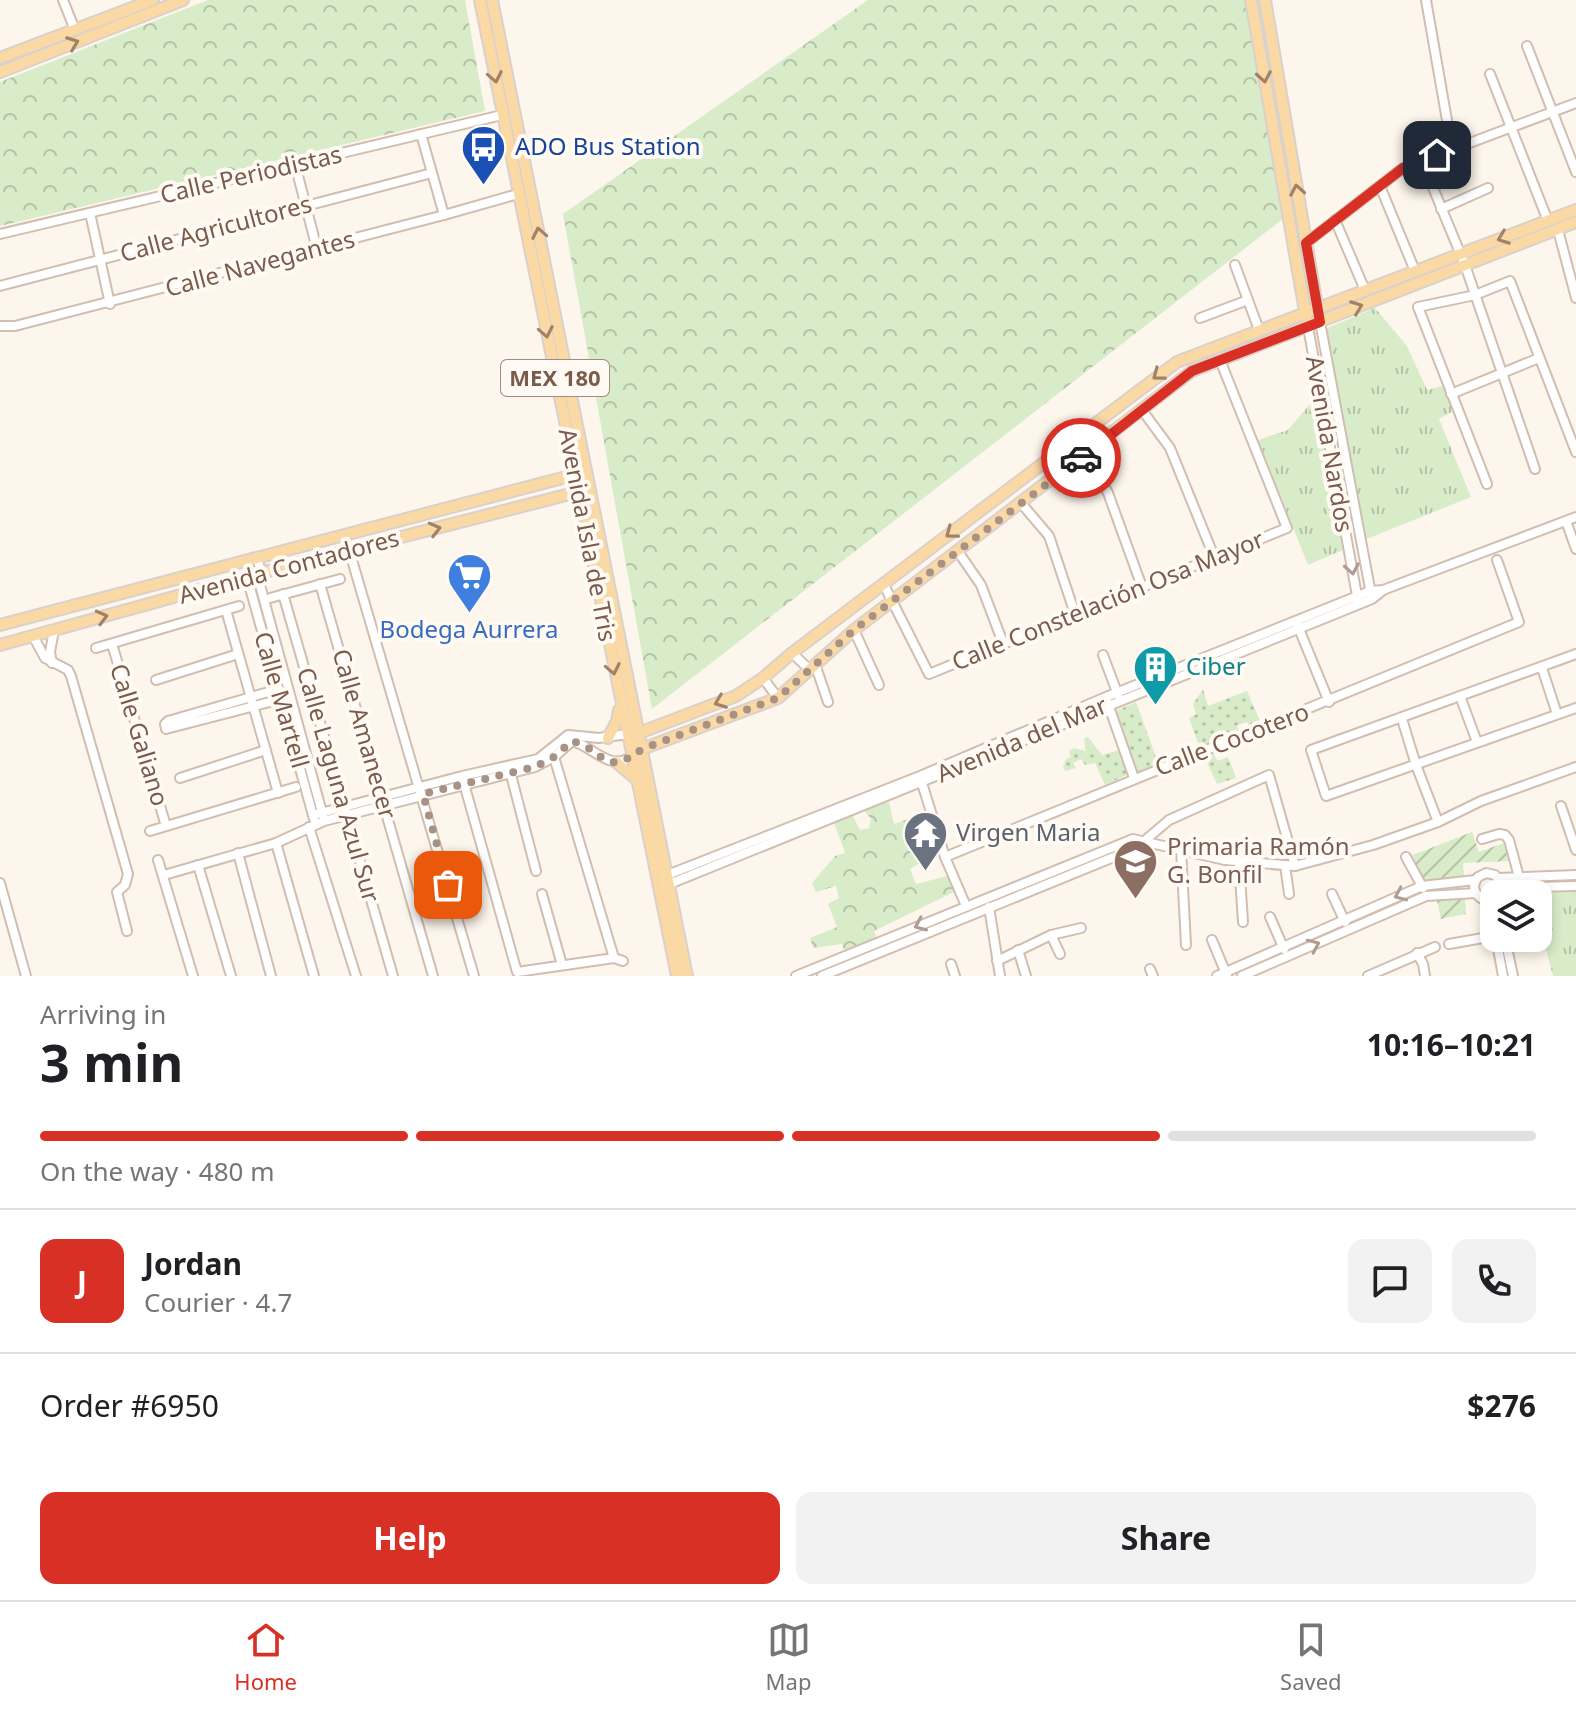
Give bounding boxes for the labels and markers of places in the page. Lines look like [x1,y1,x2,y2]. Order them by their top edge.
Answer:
pin [1403,121,1471,189]
bus stop icon: ADO Bus Station [460,123,508,186]
place label: ADO Bus Station [515,129,701,162]
supermarket icon: Bodega Aurrera [445,552,493,615]
place label: Bodega Aurrera [380,612,558,645]
building icon: Ciber [1131,643,1179,706]
place label: Ciber [1186,649,1246,682]
temple icon: Virgen Maria [901,809,949,872]
place label: Virgen Maria [956,815,1100,848]
place label: Primaria Ramón G. Bonfil [1167,829,1350,890]
school or university icon: Primaria Ramón G. Bonfil [1112,837,1160,900]
pin [414,851,482,919]

